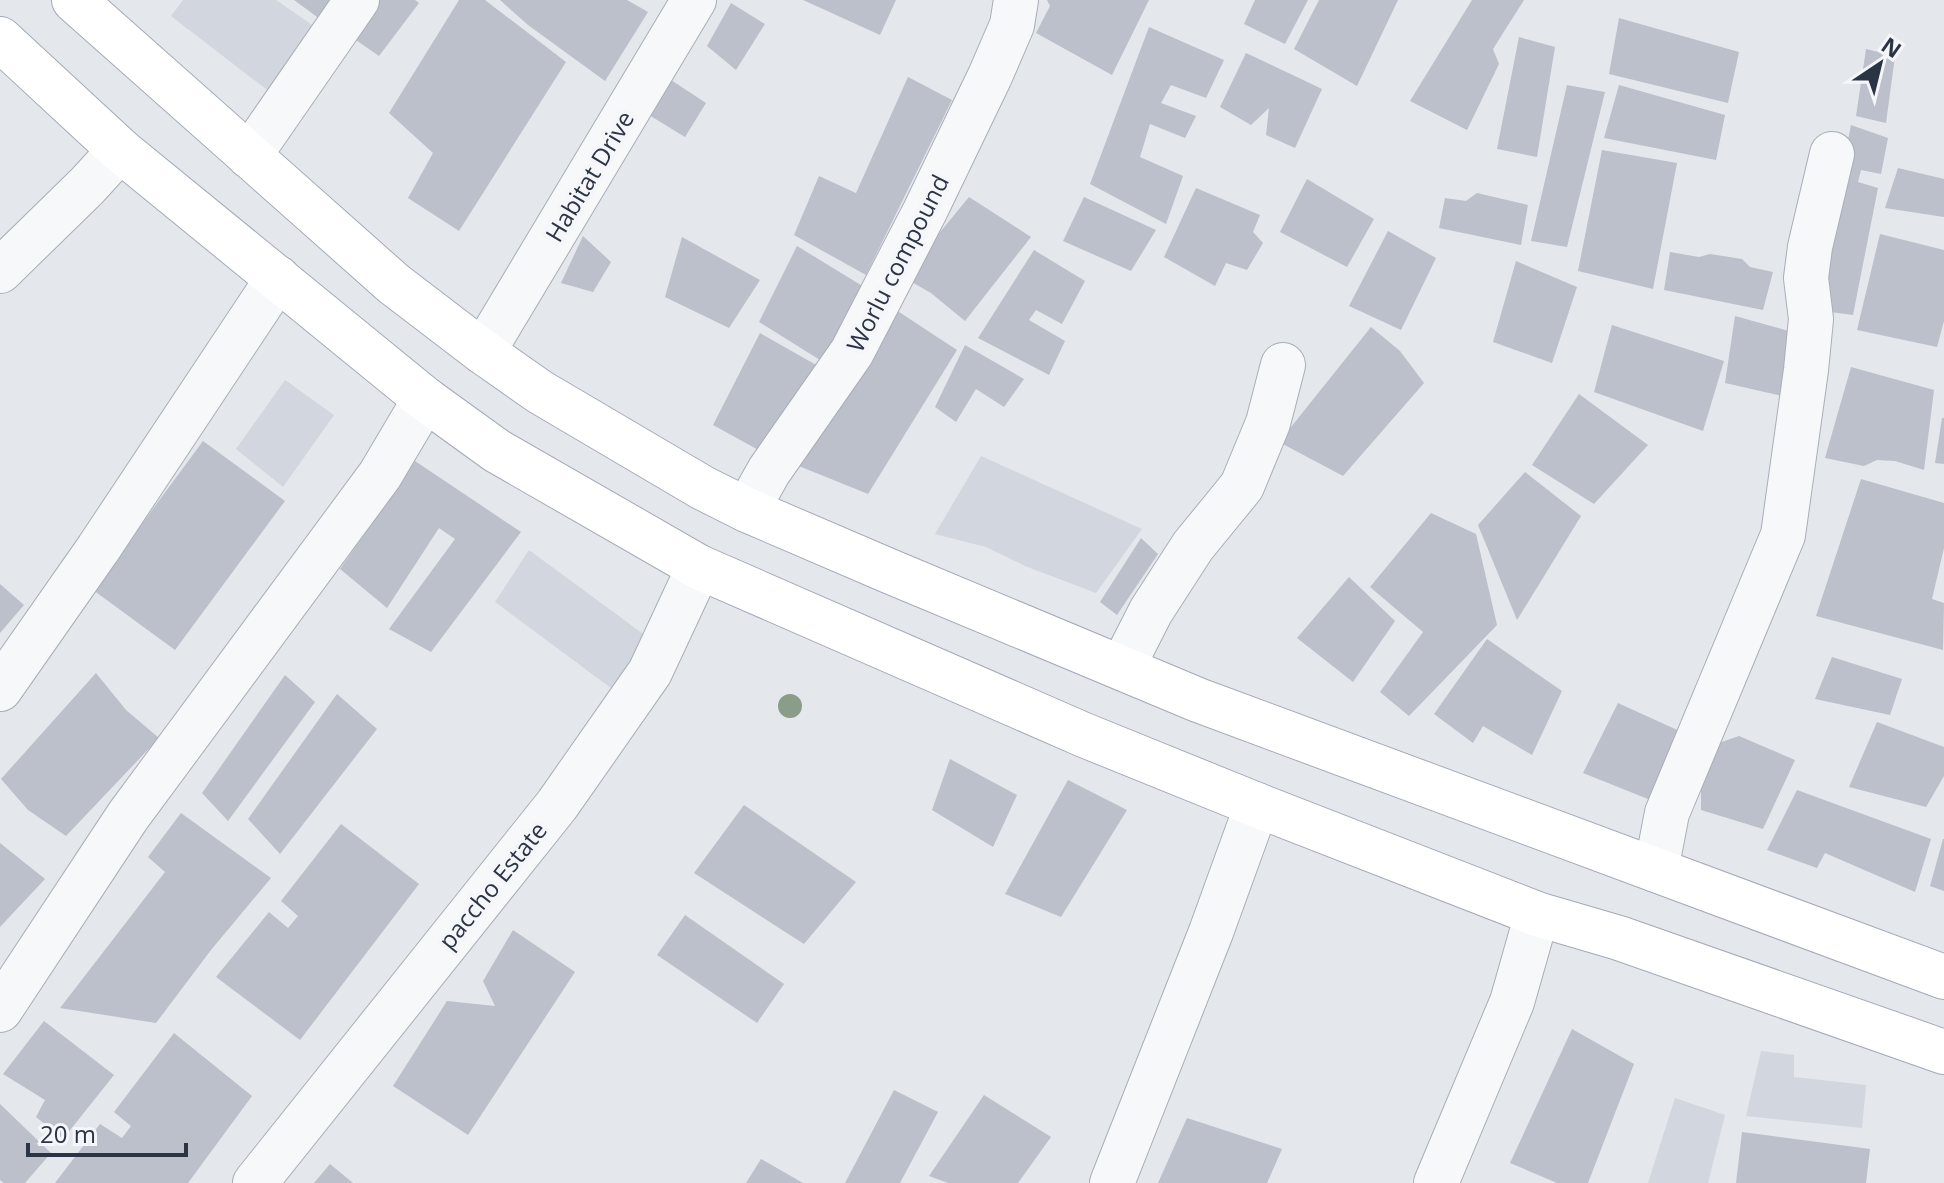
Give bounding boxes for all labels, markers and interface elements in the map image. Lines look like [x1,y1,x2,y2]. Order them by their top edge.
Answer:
north arrow [1840,24,1920,104]
text: N [1876,29,1908,64]
street label: Habitat Drive [537,104,641,248]
street label: Worlu compound [838,169,956,357]
street label: paccho Estate [430,814,554,956]
scale bar [28,1107,186,1157]
text: 20 m [40,1117,96,1150]

